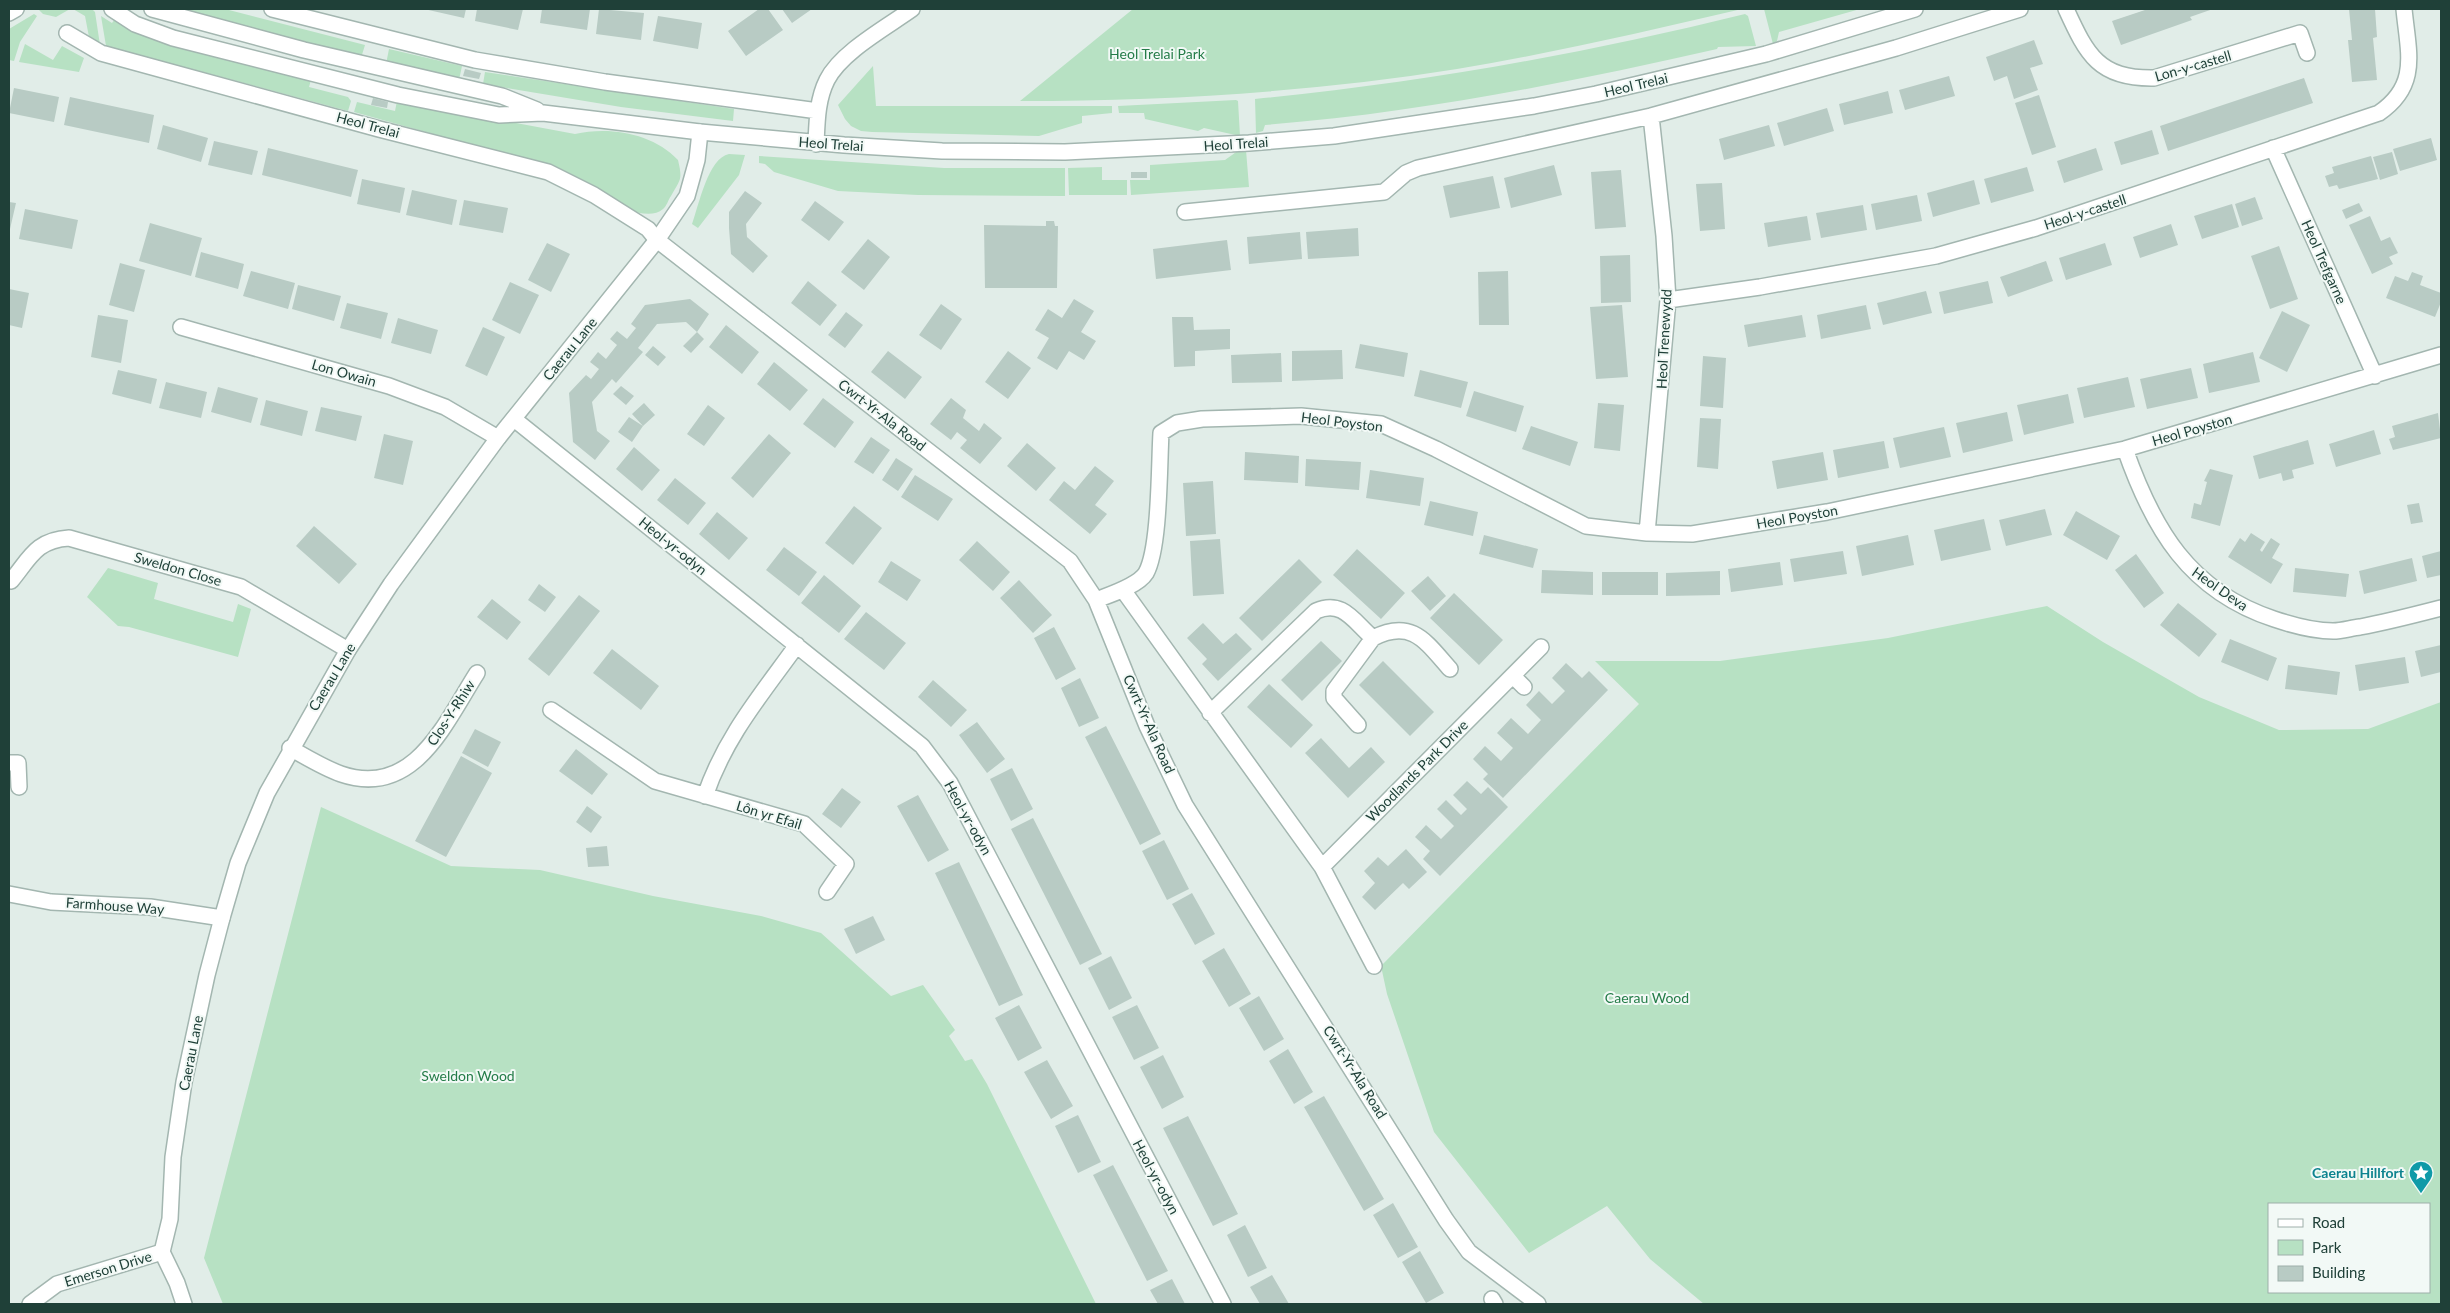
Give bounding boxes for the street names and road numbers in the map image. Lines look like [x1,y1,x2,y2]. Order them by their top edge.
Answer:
street label: Lon-y-castell [2153,46,2233,85]
street label: Heol Trelai [1602,69,1669,100]
street label: Heol Trelai [335,108,402,141]
street label: Heol Trelai [798,133,864,154]
street label: Heol Trelai [1203,133,1269,154]
street label: Heol-y-castell [2042,190,2128,233]
street label: Heol Trefgarne [2298,217,2351,307]
street label: Heol Trenewydd [1652,289,1675,389]
street label: Caerau Lane [539,314,600,384]
street label: Lon Owain [310,355,378,390]
street label: Cwrt-Yr-Ala Road [835,375,930,454]
street label: Heol Poyston [1300,408,1384,435]
street label: Heol Poyston [2150,410,2234,449]
street label: Heol Poyston [1755,501,1839,532]
street label: Heol-yr-odyn [636,513,711,578]
street label: Sweldon Close [132,548,224,589]
street label: Heol Deva [2189,563,2252,614]
street label: Caerau Lane [305,640,359,714]
street label: Cwrt-Yr-Ala Road [1120,672,1179,776]
street label: Clos-Y-Rhiw [423,677,478,749]
street label: Woodlands Park Drive [1362,716,1471,825]
street label: Heol-yr-odyn [941,778,996,858]
street label: Lôn yr Efail [734,797,804,833]
street label: Farmhouse Way [65,894,166,917]
street label: Caerau Lane [175,1014,206,1092]
street label: Cwrt-Yr-Ala Road [1320,1022,1391,1121]
street label: Heol-yr-odyn [1130,1136,1183,1217]
street label: Emerson Drive [62,1247,154,1290]

